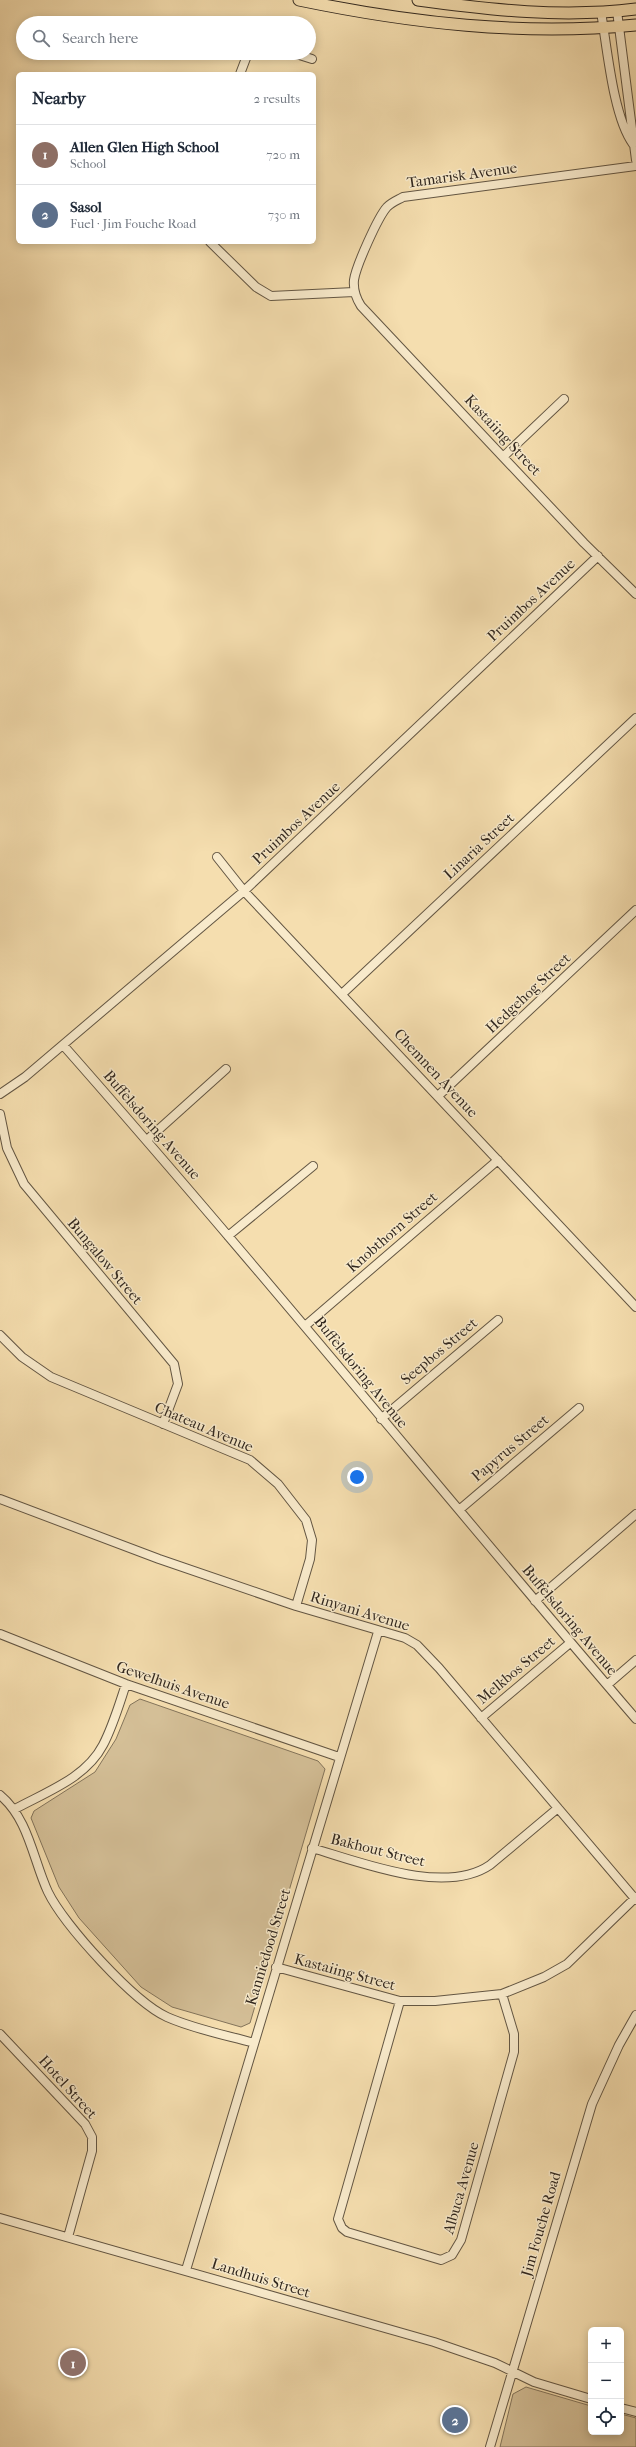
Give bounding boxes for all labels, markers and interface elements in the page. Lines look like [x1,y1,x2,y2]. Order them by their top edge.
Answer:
search box [16,16,316,60]
icon: search [30,27,52,49]
text: Search here [62,29,138,47]
text: Nearby [32,88,86,108]
text: 2 results [254,91,300,106]
text: Allen Glen High School [70,138,219,156]
text: 1 [43,147,47,162]
text: 720 m [266,147,300,162]
text: School [70,156,106,171]
street label: Tamarisk Avenue [406,158,519,192]
text: Sasol [70,198,102,216]
text: 2 [42,207,48,222]
text: 730 m [268,207,300,222]
text: Fuel · Jim Fouche Road [70,216,196,231]
street label: Kastaiing Street [461,391,546,480]
street label: Pruimbos Avenue [483,554,579,645]
street label: Pruimbos Avenue [248,777,344,868]
street label: Linaria Street [440,808,518,883]
street label: Hedgehog Street [482,949,575,1037]
street label: Chemnen Avenue [390,1025,482,1122]
street label: Buffelsdoring Avenue [100,1067,205,1184]
street label: Knobthorn Street [343,1187,441,1276]
street label: Bungalow Street [64,1214,147,1308]
street label: Buffelsdoring Avenue [310,1312,412,1432]
street label: Seepbos Street [397,1313,481,1388]
street label: Chateau Avenue [152,1398,256,1456]
street label: Papyrus Street [468,1410,553,1485]
your location [347,1467,367,1487]
street label: Buffelsdoring Avenue [518,1561,622,1679]
street label: Rinyani Avenue [308,1587,412,1635]
street label: Melkbos Street [473,1632,559,1708]
street label: Gewelhuis Avenue [114,1657,233,1713]
street label: Bakhout Street [329,1830,428,1871]
street label: Kanniedood Street [242,1886,295,2008]
street label: Kastaiing Street [292,1950,398,1994]
street label: Hotel Street [35,2052,102,2123]
street label: Albuca Avenue [439,2139,483,2237]
street label: Jim Fouche Road [517,2169,565,2280]
street label: Landhuis Street [209,2254,313,2302]
map controls [588,2327,624,2435]
button: + [588,2327,624,2363]
pin: 1 [60,2348,86,2378]
button: − [588,2363,624,2399]
button: locate [588,2399,624,2435]
pin: 2 [442,2405,468,2435]

